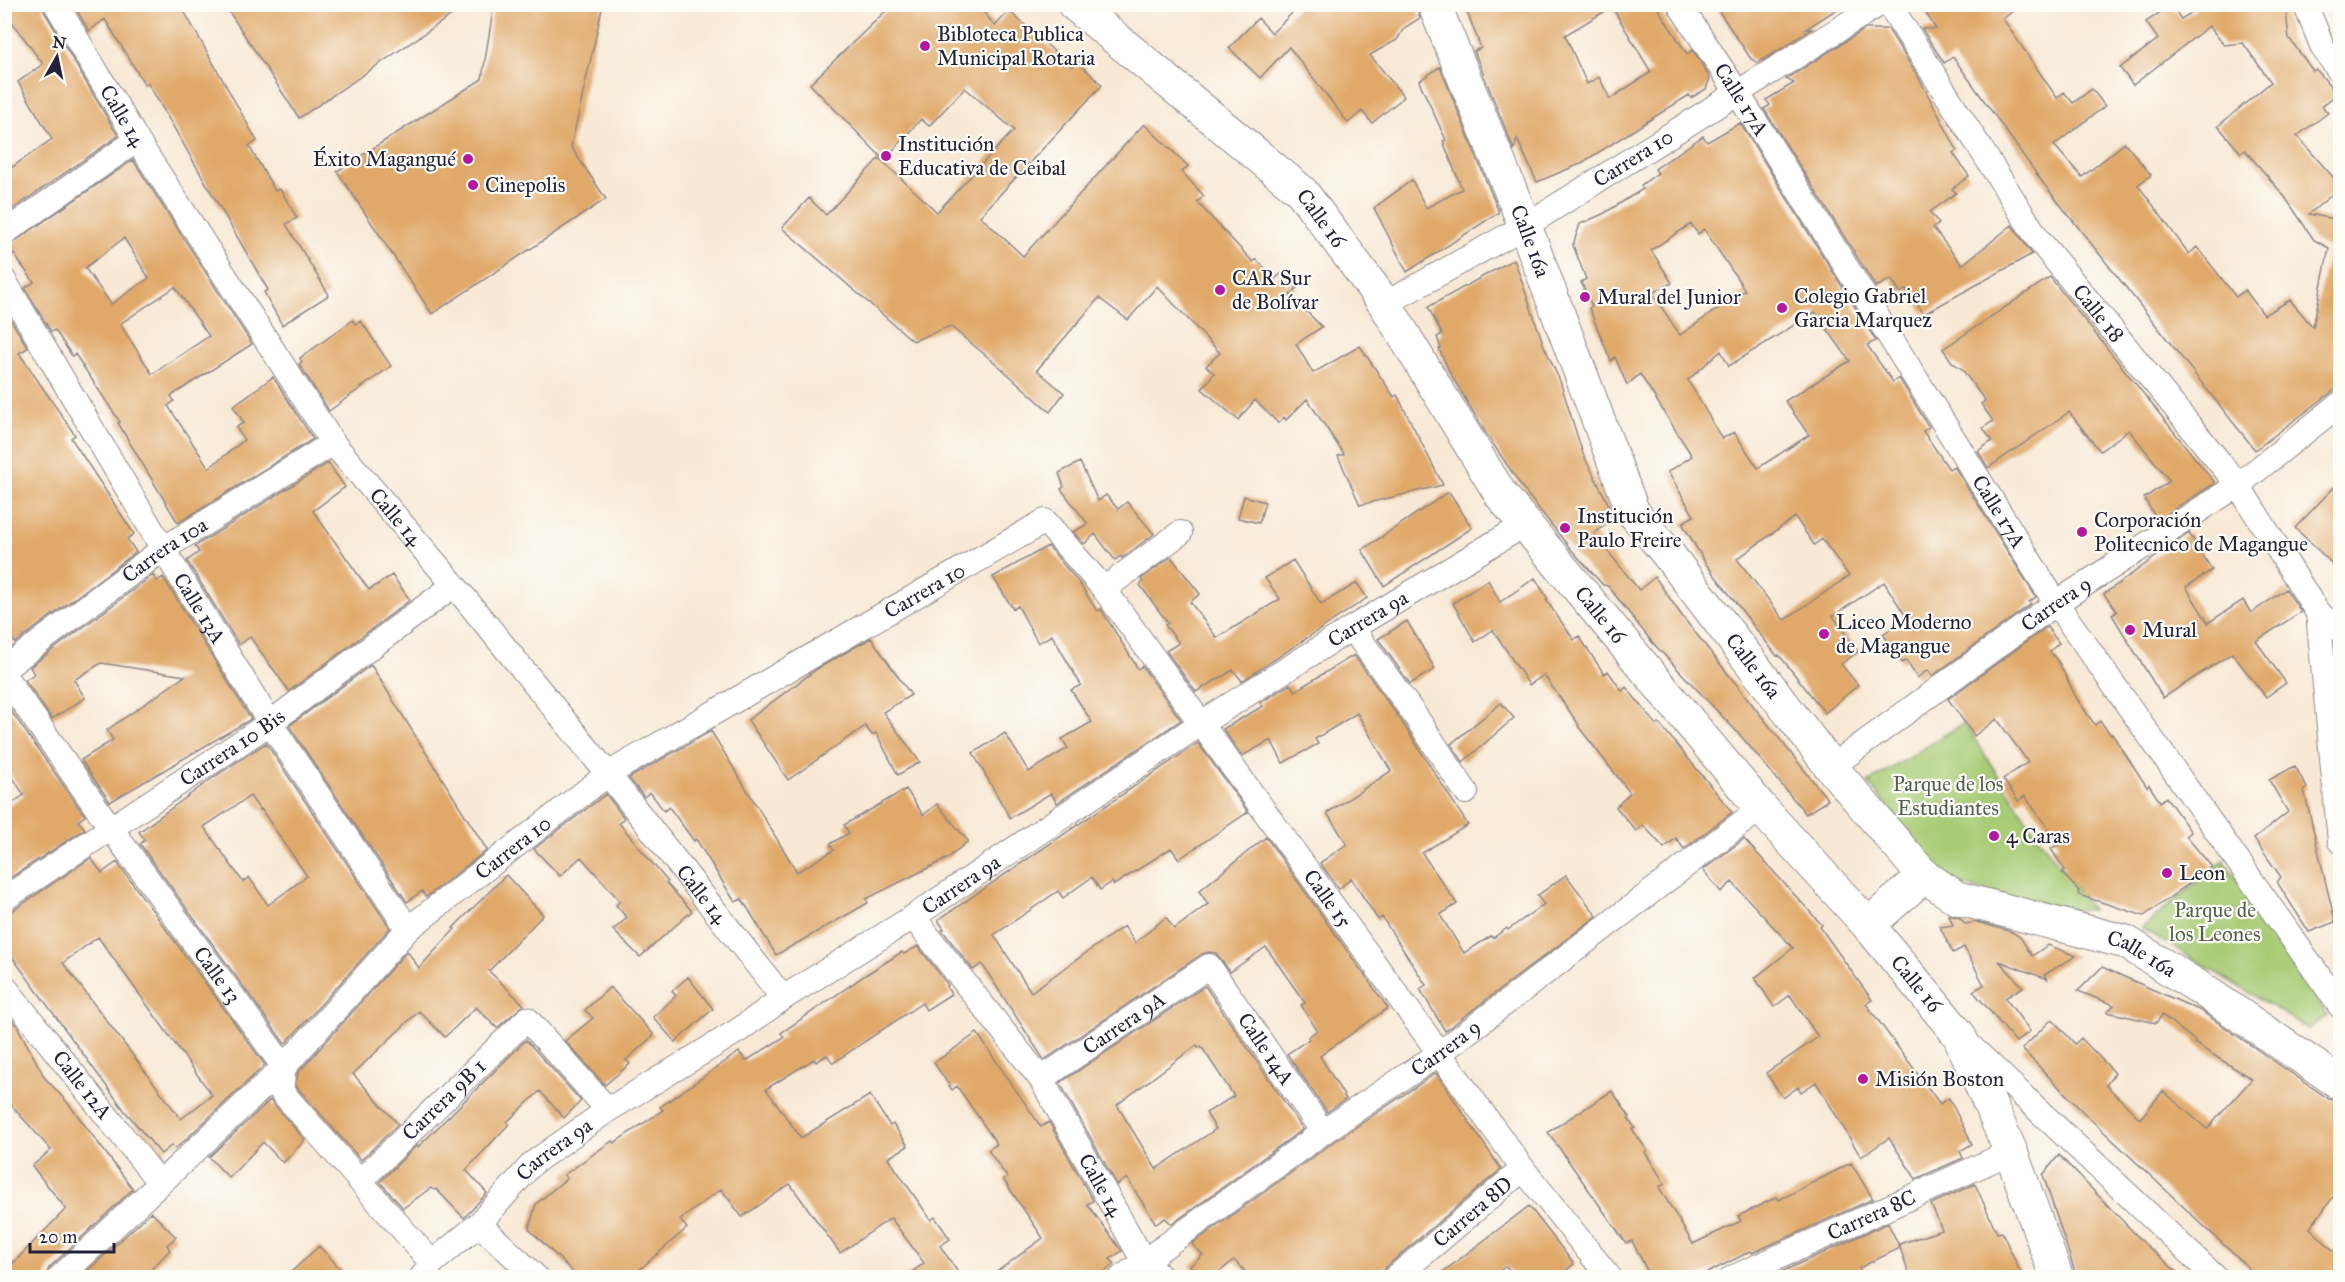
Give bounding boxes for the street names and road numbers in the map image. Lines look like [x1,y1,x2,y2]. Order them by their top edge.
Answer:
street label: Calle 17A [1708,58,1774,141]
street label: Calle 14 [94,80,152,153]
street label: Carrera 10 [1588,123,1678,193]
street label: Calle 16 [1291,184,1352,254]
street label: Calle 16a [1505,201,1556,281]
street label: Calle 18 [2067,279,2130,348]
street label: Calle 17A [1966,470,2032,553]
street label: Calle 14 [364,482,429,552]
street label: Carrera 10a [117,512,212,588]
street label: Carrera 10 [880,557,970,624]
street label: Calle 13A [168,568,231,649]
street label: Carrera 9 [2016,571,2096,637]
street label: Calle 16 [1569,581,1633,650]
street label: Carrera 9a [1323,585,1413,653]
street label: Calle 16a [1720,628,1787,704]
street label: Carrera 10 Bis [175,703,290,792]
street label: Carrera 10 [470,810,556,885]
street label: Carrera 9a [917,849,1005,920]
street label: Calle 14 [671,859,734,930]
street label: Calle 15 [1298,864,1358,933]
street label: Calle 16a [2104,925,2181,983]
street label: Calle 13 [188,941,247,1009]
street label: Calle 16 [1885,950,1949,1019]
street label: Carrera 9A [1078,986,1170,1060]
street label: Calle 14A [1232,1008,1300,1090]
street label: Carrera 9 [1406,1014,1486,1082]
street label: Calle 12A [47,1045,117,1125]
street label: Carrera 9B 1 [397,1053,491,1146]
street label: Carrera 9a [510,1112,597,1186]
street label: Calle 14 [1073,1149,1129,1222]
street label: Carrera 8D [1427,1171,1518,1253]
street label: Carrera 8C [1823,1184,1920,1246]

